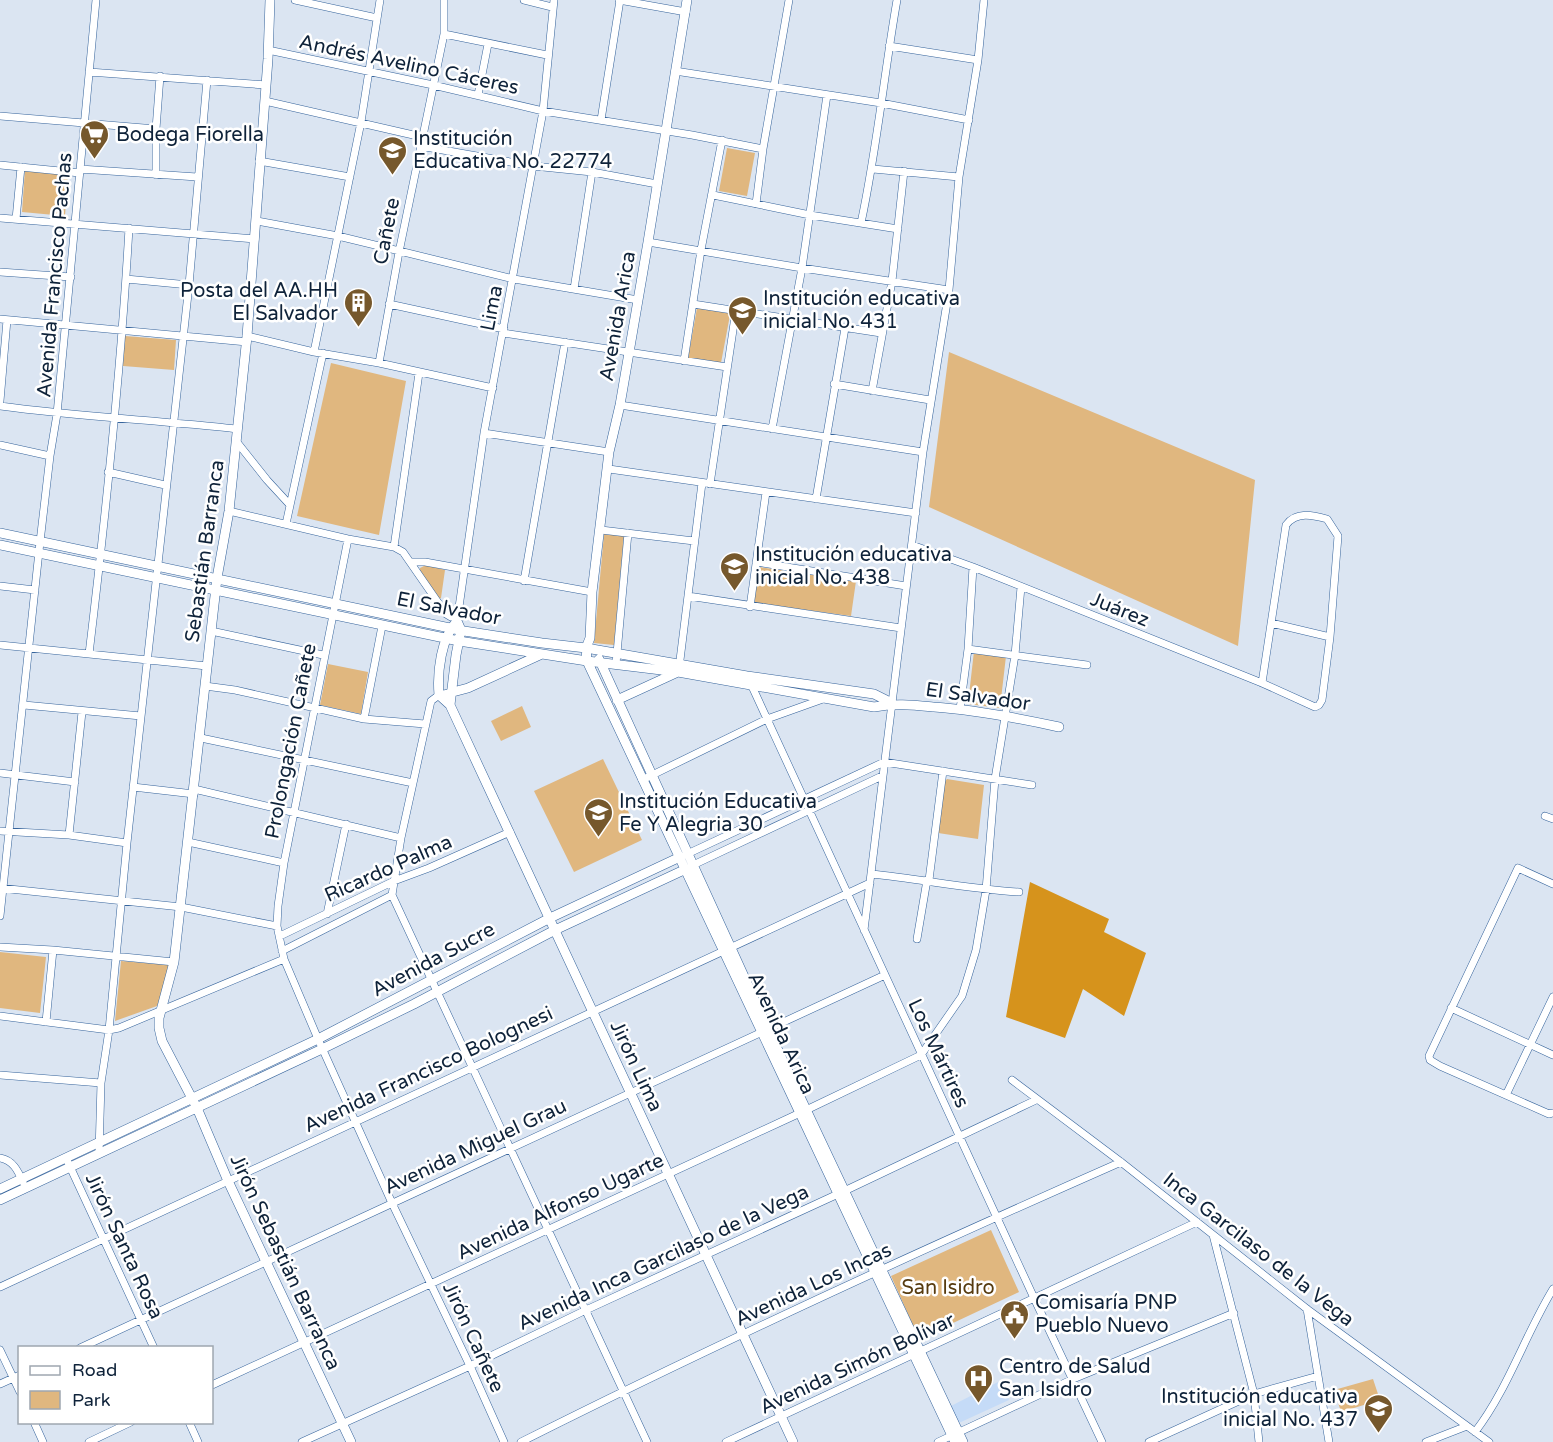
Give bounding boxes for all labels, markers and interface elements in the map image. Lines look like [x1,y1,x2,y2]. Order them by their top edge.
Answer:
street label: Andrés Avelino Cáceres [297,30,521,100]
supermarket icon: Bodega Fiorella [79,118,111,160]
place label: Bodega Fiorella [116,123,264,147]
place label: Institución Educativa No. 22774 [413,127,612,174]
school or university icon: Institución Educativa No. 22774 [376,134,408,176]
street label: Avenida Francisco Pachas [32,152,78,399]
street label: Cañete [369,196,405,267]
street label: Avenida Arica [595,249,641,383]
place label: Posta del AA.HH El Salvador [180,279,338,326]
street label: Lima [476,283,508,333]
building icon: Posta del AA.HH El Salvador [343,286,375,328]
place label: Institución educativa inicial No. 431 [763,287,960,334]
school or university icon: Institución educativa inicial No. 431 [726,294,758,336]
street label: Sebastián Barranca [180,458,230,644]
place label: Institución educativa inicial No. 438 [755,543,952,590]
school or university icon: Institución educativa inicial No. 438 [718,550,750,592]
street label: El Salvador [395,587,503,631]
street label: Juárez [1087,587,1153,633]
street label: Prolongación Cañete [260,641,322,841]
street label: El Salvador [924,678,1032,716]
place label: Institución Educativa Fe Y Alegria 30 [619,790,817,837]
school or university icon: Institución Educativa Fe Y Alegria 30 [582,796,614,838]
street label: Ricardo Palma [321,830,456,908]
street label: Avenida Sucre [368,917,499,1002]
street label: Avenida Arica [742,969,820,1098]
street label: Los Mártires [902,995,974,1112]
street label: Avenida Francisco Bolognesi [300,1002,557,1138]
street label: Jirón Lima [605,1017,668,1116]
street label: Avenida Miguel Grau [380,1094,571,1200]
street label: Avenida Alfonso Ugarte [453,1148,668,1265]
street label: Jirón Sebastián Barranca [225,1151,346,1374]
street label: Inca Garcilaso de la Vega [1158,1168,1359,1332]
street label: Jirón Santa Rosa [80,1170,168,1323]
street label: Avenida Inca Garcilaso de la Vega [514,1180,813,1336]
street label: Avenida Los Incas [731,1238,895,1332]
park label: San Isidro [901,1276,995,1300]
street label: Jirón Cañete [437,1279,509,1396]
place label: Comisaría PNP Pueblo Nuevo [1035,1291,1177,1338]
public building icon: Comisaría PNP Pueblo Nuevo [998,1298,1030,1340]
street label: Avenida Simón Bolívar [756,1308,959,1420]
legend [18,1346,213,1424]
place label: Centro de Salud San Isidro [999,1355,1151,1402]
text: Road [72,1359,117,1381]
hospital icon: Centro de Salud San Isidro [962,1362,994,1404]
place label: Institución educativa inicial No. 437 [1161,1385,1358,1432]
text: Park [72,1389,111,1411]
school or university icon: Institución educativa inicial No. 437 [1363,1392,1395,1434]

